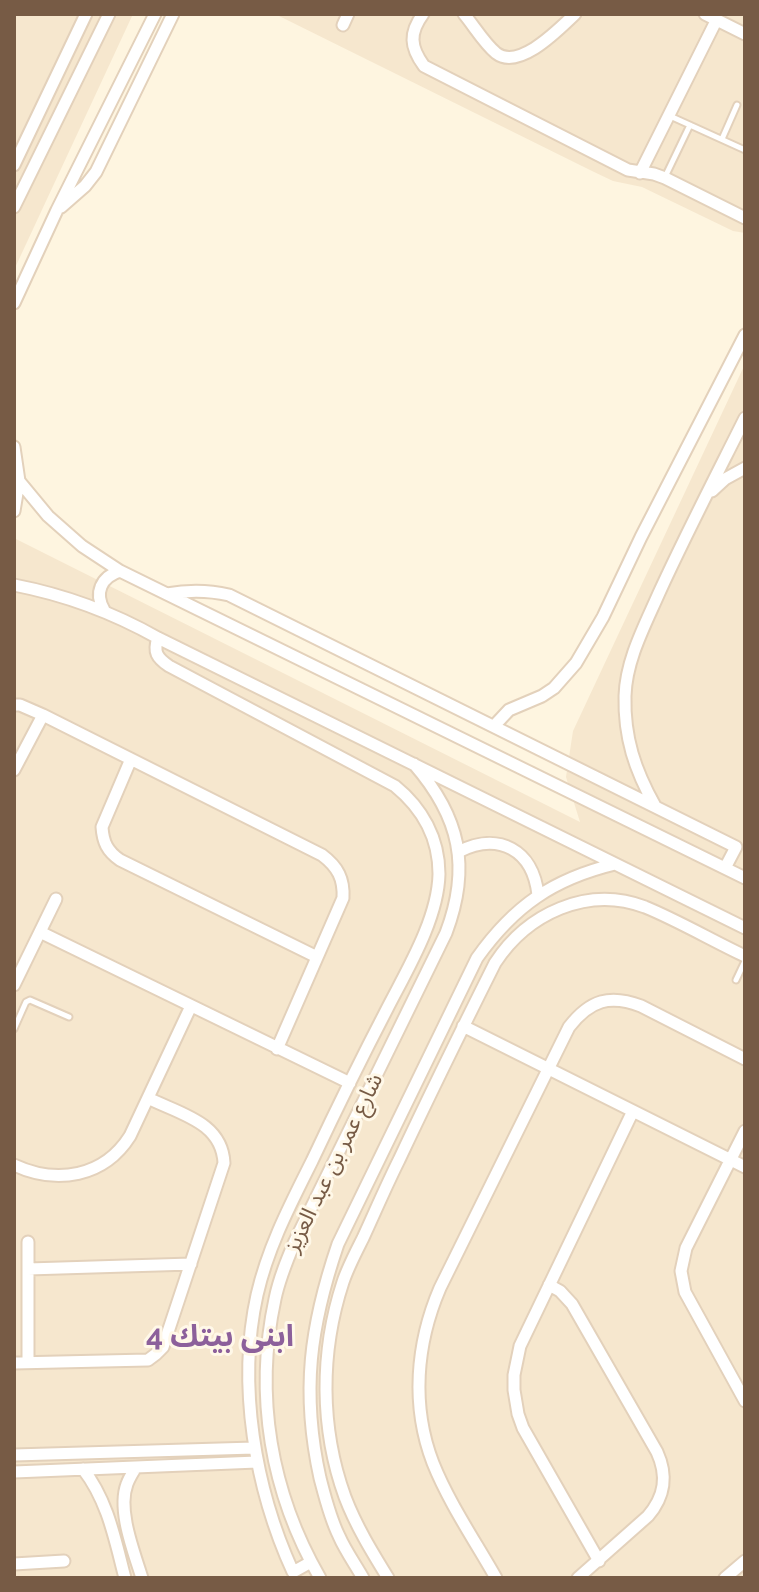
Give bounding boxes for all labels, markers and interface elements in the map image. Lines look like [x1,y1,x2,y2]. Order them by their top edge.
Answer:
street label: شارع عمر بن عبد العزيز [279,1069,389,1257]
district label: ابنى بيتك 4 [146,1319,294,1355]

